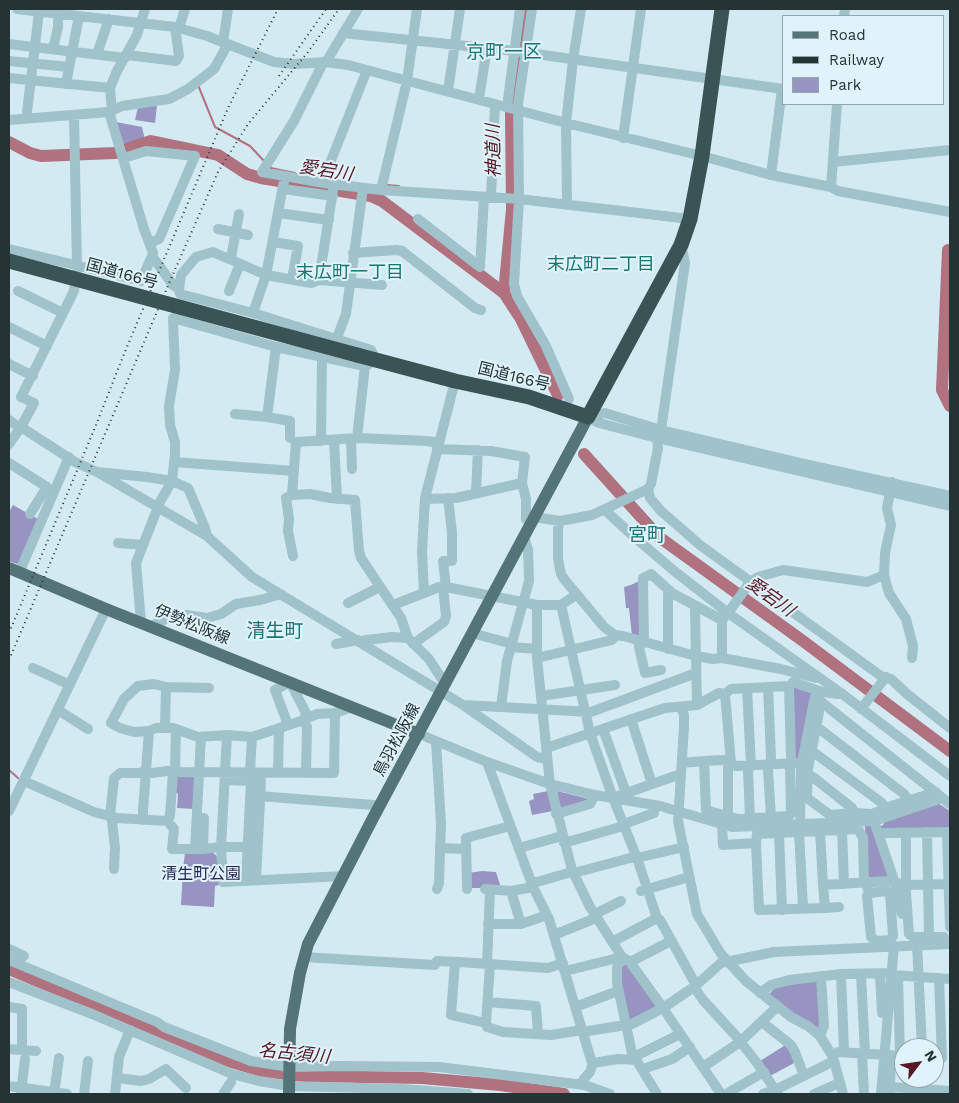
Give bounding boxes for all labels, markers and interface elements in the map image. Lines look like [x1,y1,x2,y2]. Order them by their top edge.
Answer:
legend [782,15,944,105]
text: Road [829,26,866,44]
district label: 京町一区 [466,41,542,63]
text: Railway [829,51,884,69]
text: Park [829,76,861,94]
water label: 神道川 [483,124,505,178]
water label: 愛宕川 [298,156,354,186]
district label: 末広町二丁目 [547,254,655,276]
street label: 国道166号 [84,255,160,293]
district label: 末広町一丁目 [296,262,404,284]
street label: 国道166号 [476,359,552,395]
district label: 宮町 [628,524,666,546]
water label: 愛宕川 [742,572,798,622]
street label: 伊勢松阪線 [151,601,233,649]
district label: 清生町 [247,620,303,642]
street label: 鳥羽松阪線 [370,700,424,780]
park label: 清生町公園 [161,864,241,884]
north arrow [894,1038,944,1088]
water label: 名古須川 [257,1039,331,1069]
text: N [921,1047,941,1064]

